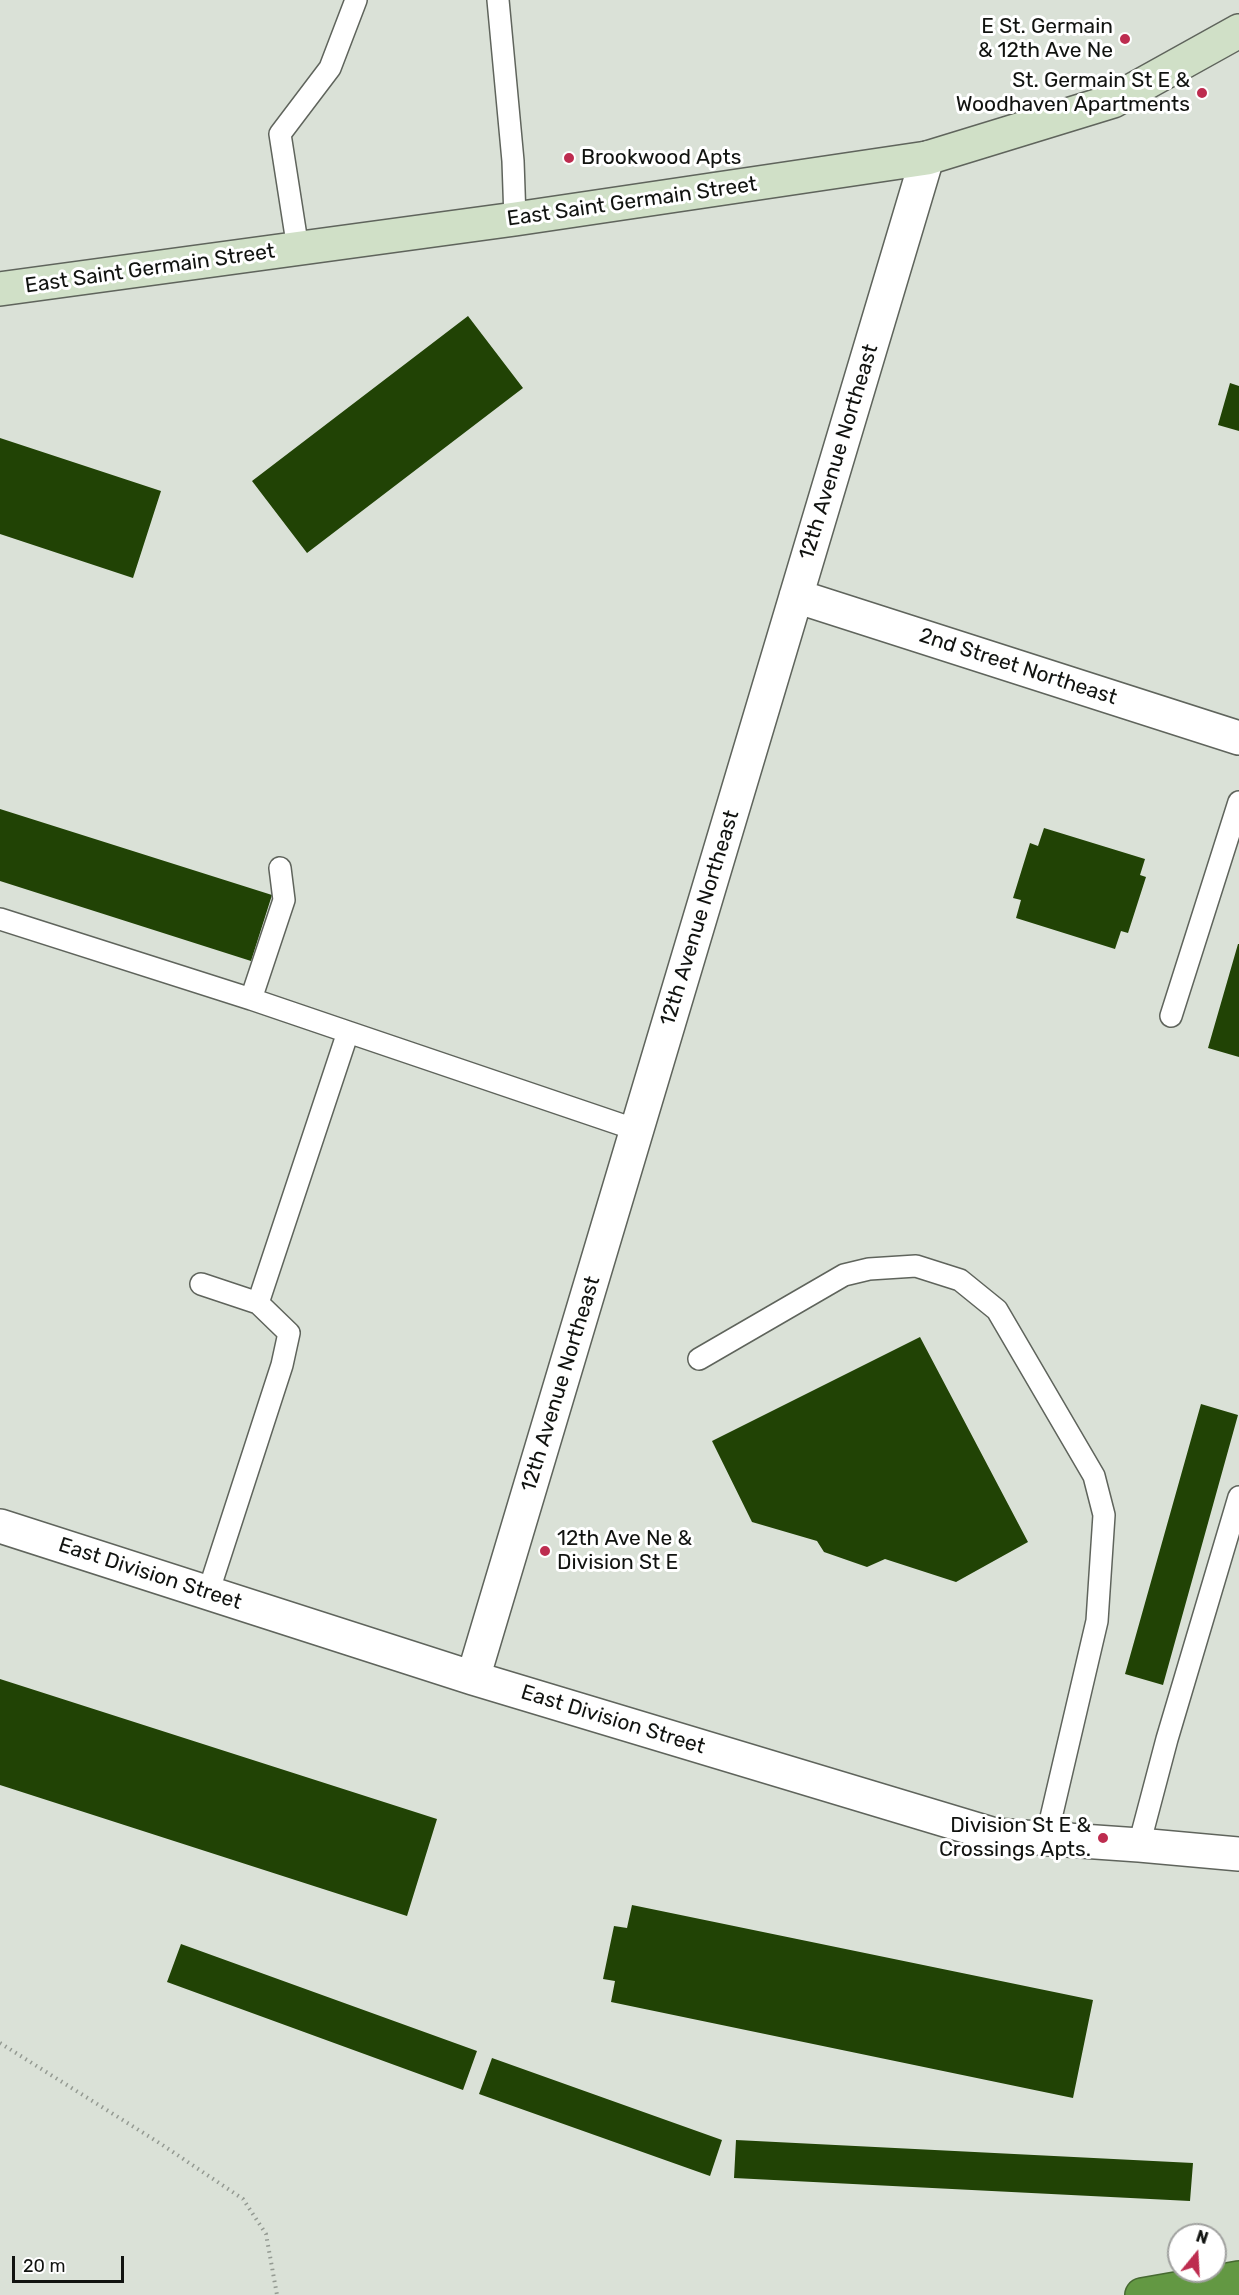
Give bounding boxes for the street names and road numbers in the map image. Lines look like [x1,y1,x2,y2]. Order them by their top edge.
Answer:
street label: East Saint Germain Street [505,172,759,232]
street label: East Saint Germain Street [23,239,277,299]
street label: 12th Avenue Northeast [794,341,884,563]
street label: 2nd Street Northeast [916,623,1120,711]
street label: 12th Avenue Northeast [655,807,745,1029]
street label: 12th Avenue Northeast [516,1273,606,1495]
street label: East Division Street [55,1532,245,1616]
street label: East Division Street [518,1680,708,1760]

